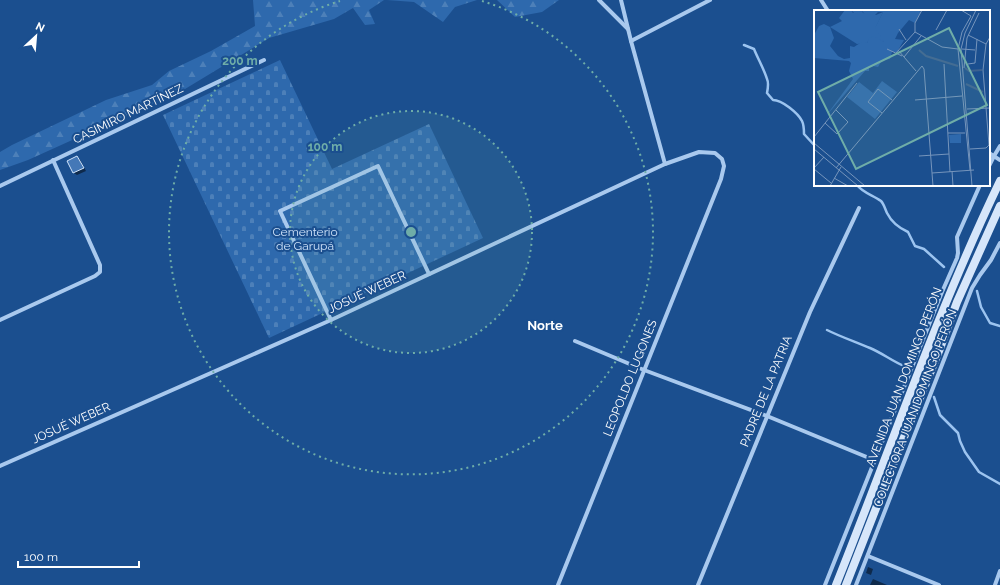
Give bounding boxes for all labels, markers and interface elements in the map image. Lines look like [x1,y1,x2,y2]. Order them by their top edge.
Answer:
inset map [814,10,990,186]
north arrow [16,16,56,56]
text: N [34,20,47,35]
text: 200 m [222,54,258,68]
street label: CASIMIRO MARTÍNEZ [71,81,186,147]
text: 100 m [308,140,342,154]
park label: Cementerio de Garupá [272,225,338,253]
centre of rings [404,225,418,239]
street label: JOSUÉ WEBER [326,268,408,316]
street label: AVENIDA JUAN DOMINGO PERÓN [863,285,945,469]
street label: COLECTORA JUAN DOMINGO PERÓN [871,307,959,509]
district label: Norte [527,318,563,333]
street label: LEOPOLDO LUGONES [600,318,660,438]
street label: PADRE DE LA PATRIA [737,333,795,449]
street label: JOSUÉ WEBER [30,399,112,446]
scale bar [18,543,139,569]
text: 100 m [24,550,58,564]

